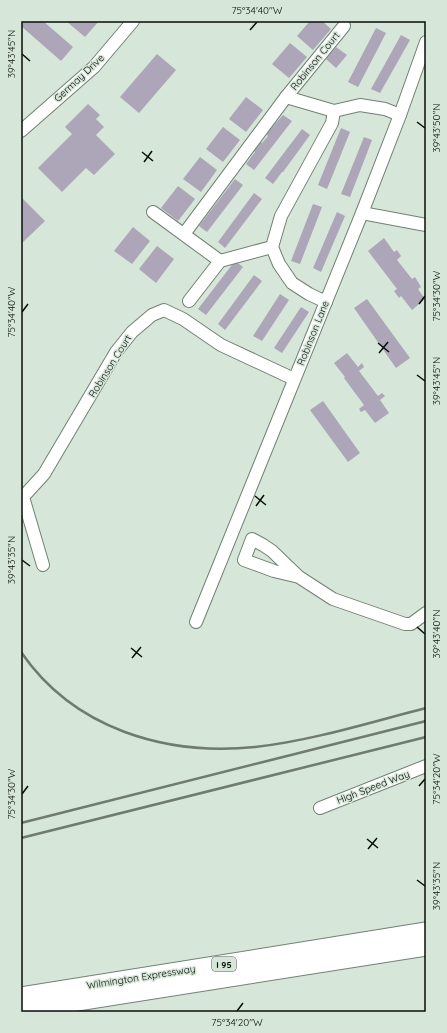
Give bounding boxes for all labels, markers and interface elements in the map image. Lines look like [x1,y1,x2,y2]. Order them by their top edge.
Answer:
text: 75°34'40"W [231,4,283,17]
street label: Robinson Court [287,29,343,93]
text: 39°43'45"N [5,30,18,78]
street label: Germay Drive [51,51,107,105]
text: 39°43'50"N [430,103,443,153]
text: 75°34'30"W [430,270,443,322]
text: 75°34'40"W [5,286,18,338]
street label: Robinson Lane [294,298,332,367]
street label: Robinson Court [86,332,135,400]
text: 39°43'45"N [430,357,443,405]
text: 39°43'35"N [5,536,18,584]
text: 39°43'40"N [430,610,443,658]
text: 75°34'20"W [430,753,443,805]
street label: High Speed Way [335,767,411,807]
text: 75°34'30"W [5,768,18,820]
text: 39°43'35"N [430,862,443,910]
road number: I 95 [212,957,236,971]
street label: Wilmington Expressway [86,962,196,992]
text: 75°34'20"W [211,1016,263,1029]

